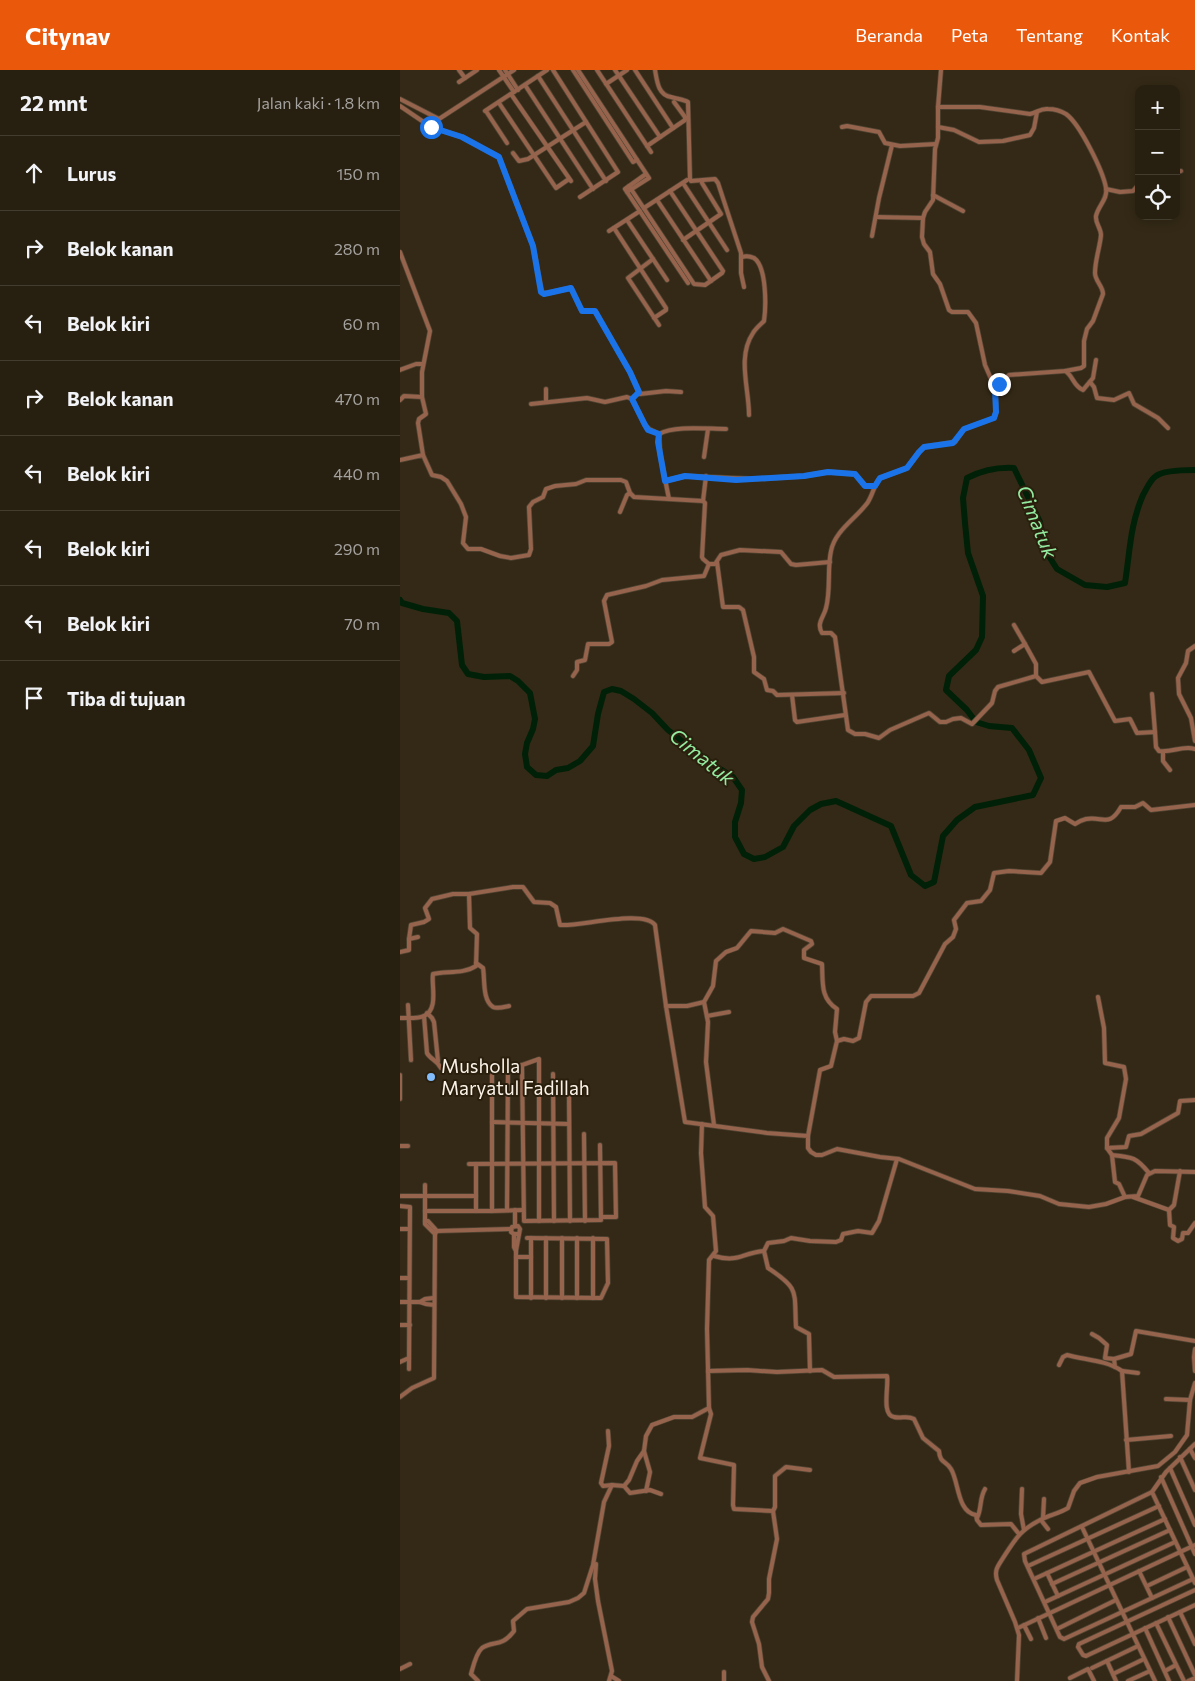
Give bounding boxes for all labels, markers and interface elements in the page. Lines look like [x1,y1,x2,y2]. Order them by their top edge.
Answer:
text: Citynav [25,21,111,50]
text: Beranda [855,24,923,46]
text: Peta [951,24,988,46]
text: Tentang [1016,24,1083,46]
text: Kontak [1111,24,1170,46]
map controls [1135,85,1180,220]
button: + [1135,85,1180,130]
text: 22 mnt [20,90,87,115]
text: Jalan kaki · 1.8 km [257,93,380,112]
route start [420,116,443,139]
button: − [1135,130,1180,175]
icon: ahead [20,159,48,187]
text: Lurus [67,162,116,185]
text: 150 m [337,164,380,183]
button: locate [1135,175,1180,220]
icon: right [20,234,48,262]
text: Belok kanan [67,237,174,260]
text: 280 m [334,239,380,258]
icon: left [20,309,48,337]
text: Belok kiri [67,312,150,335]
text: 60 m [343,314,380,333]
route end [988,373,1011,396]
icon: right [20,384,48,412]
text: Belok kanan [67,387,174,410]
text: 470 m [335,389,380,408]
icon: left [20,459,48,487]
text: Belok kiri [67,462,150,485]
text: 440 m [333,464,380,483]
water label: Cimatuk [1012,481,1064,563]
icon: left [20,534,48,562]
text: Belok kiri [67,537,150,560]
text: 290 m [334,539,380,558]
icon: left [20,609,48,637]
text: Belok kiri [67,612,150,635]
text: 70 m [344,614,380,633]
icon: arrive [20,684,48,712]
text: Tiba di tujuan [67,687,185,710]
water label: Cimatuk [665,723,741,790]
place label: Musholla Maryatul Fadillah [441,1054,590,1099]
marker: Musholla Maryatul Fadillah [425,1071,437,1083]

